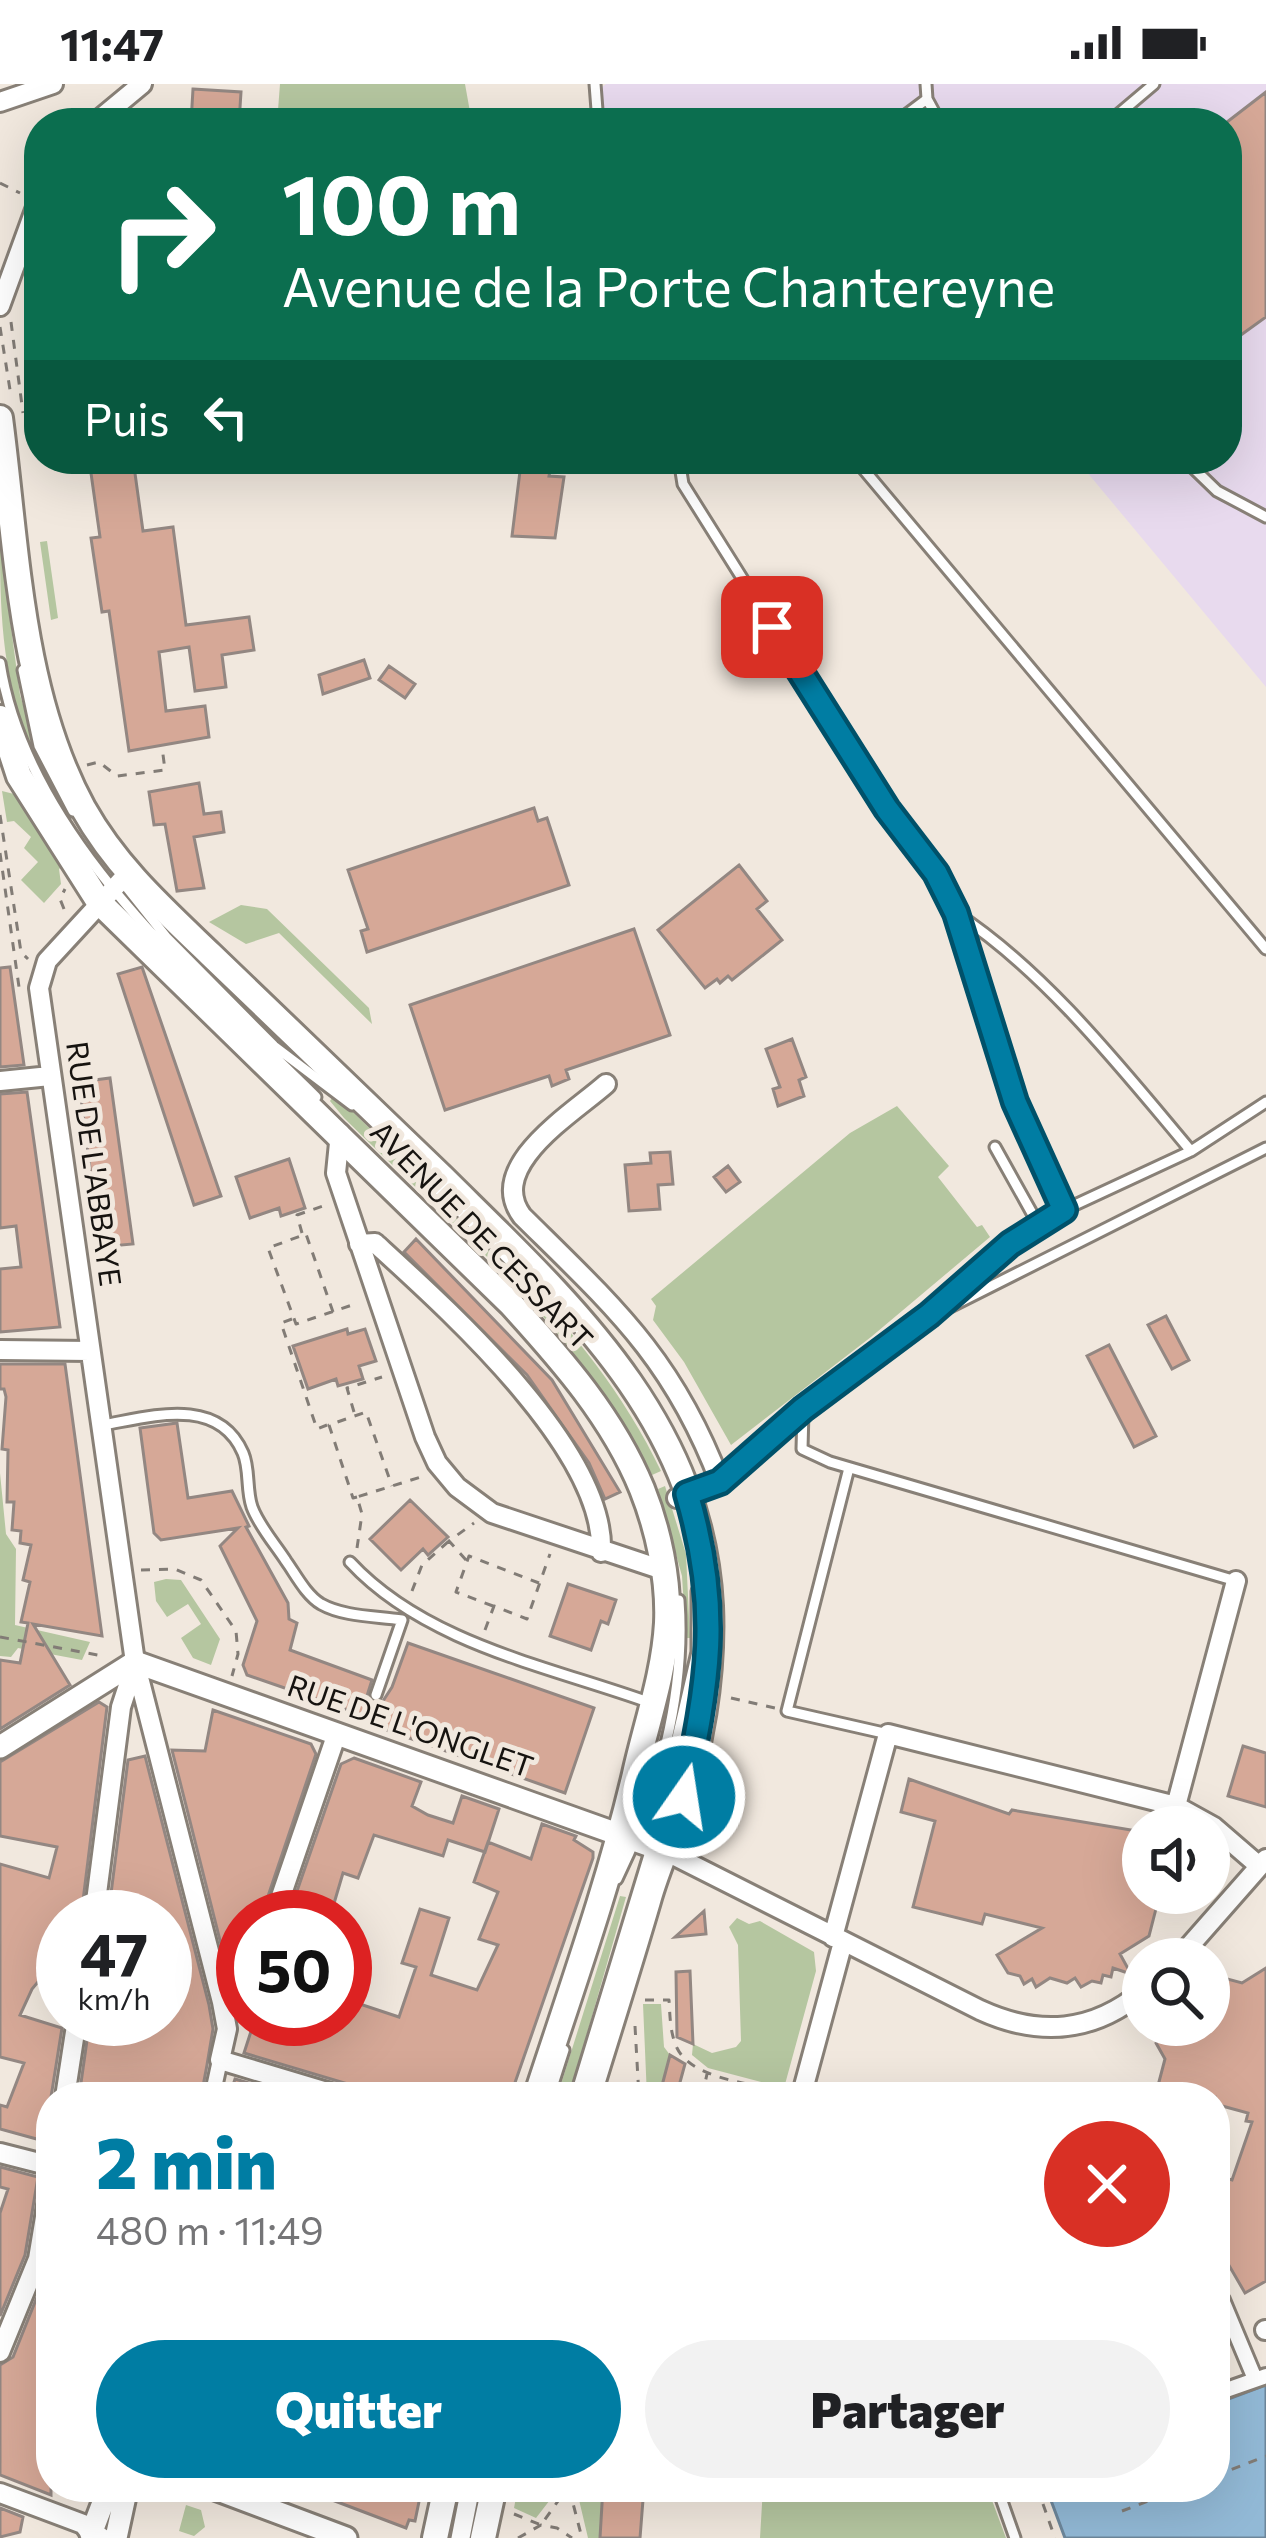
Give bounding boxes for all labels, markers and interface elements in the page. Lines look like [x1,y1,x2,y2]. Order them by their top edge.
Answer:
text: 11:47 [60,15,164,70]
text: 100 m [282,150,521,252]
icon: right [84,156,240,312]
text: Avenue de la Porte Chantereyne [282,252,1055,318]
icon: left [193,384,259,450]
text: Puis [84,390,169,445]
pin [721,576,823,678]
icon: arrive [739,594,805,660]
street label: RUE DE L'ABBAYE [60,1039,131,1289]
street label: AVENUE DE CESSART [364,1112,602,1356]
street label: RUE DE L'ONGLET [283,1665,538,1784]
position arrow [621,1734,747,1860]
map controls [1122,1806,1230,2046]
button: sound [1122,1806,1230,1914]
speed limit sign: 50 [216,1890,372,2046]
text: 47 [80,1916,148,1989]
button: search [1122,1938,1230,2046]
text: km/h [78,1979,150,2016]
text: 2 min [96,2116,277,2204]
button: close [1044,2121,1170,2247]
text: 480 m · 11:49 [96,2205,324,2253]
button: Quitter [96,2340,621,2478]
button: Partager [645,2340,1170,2478]

